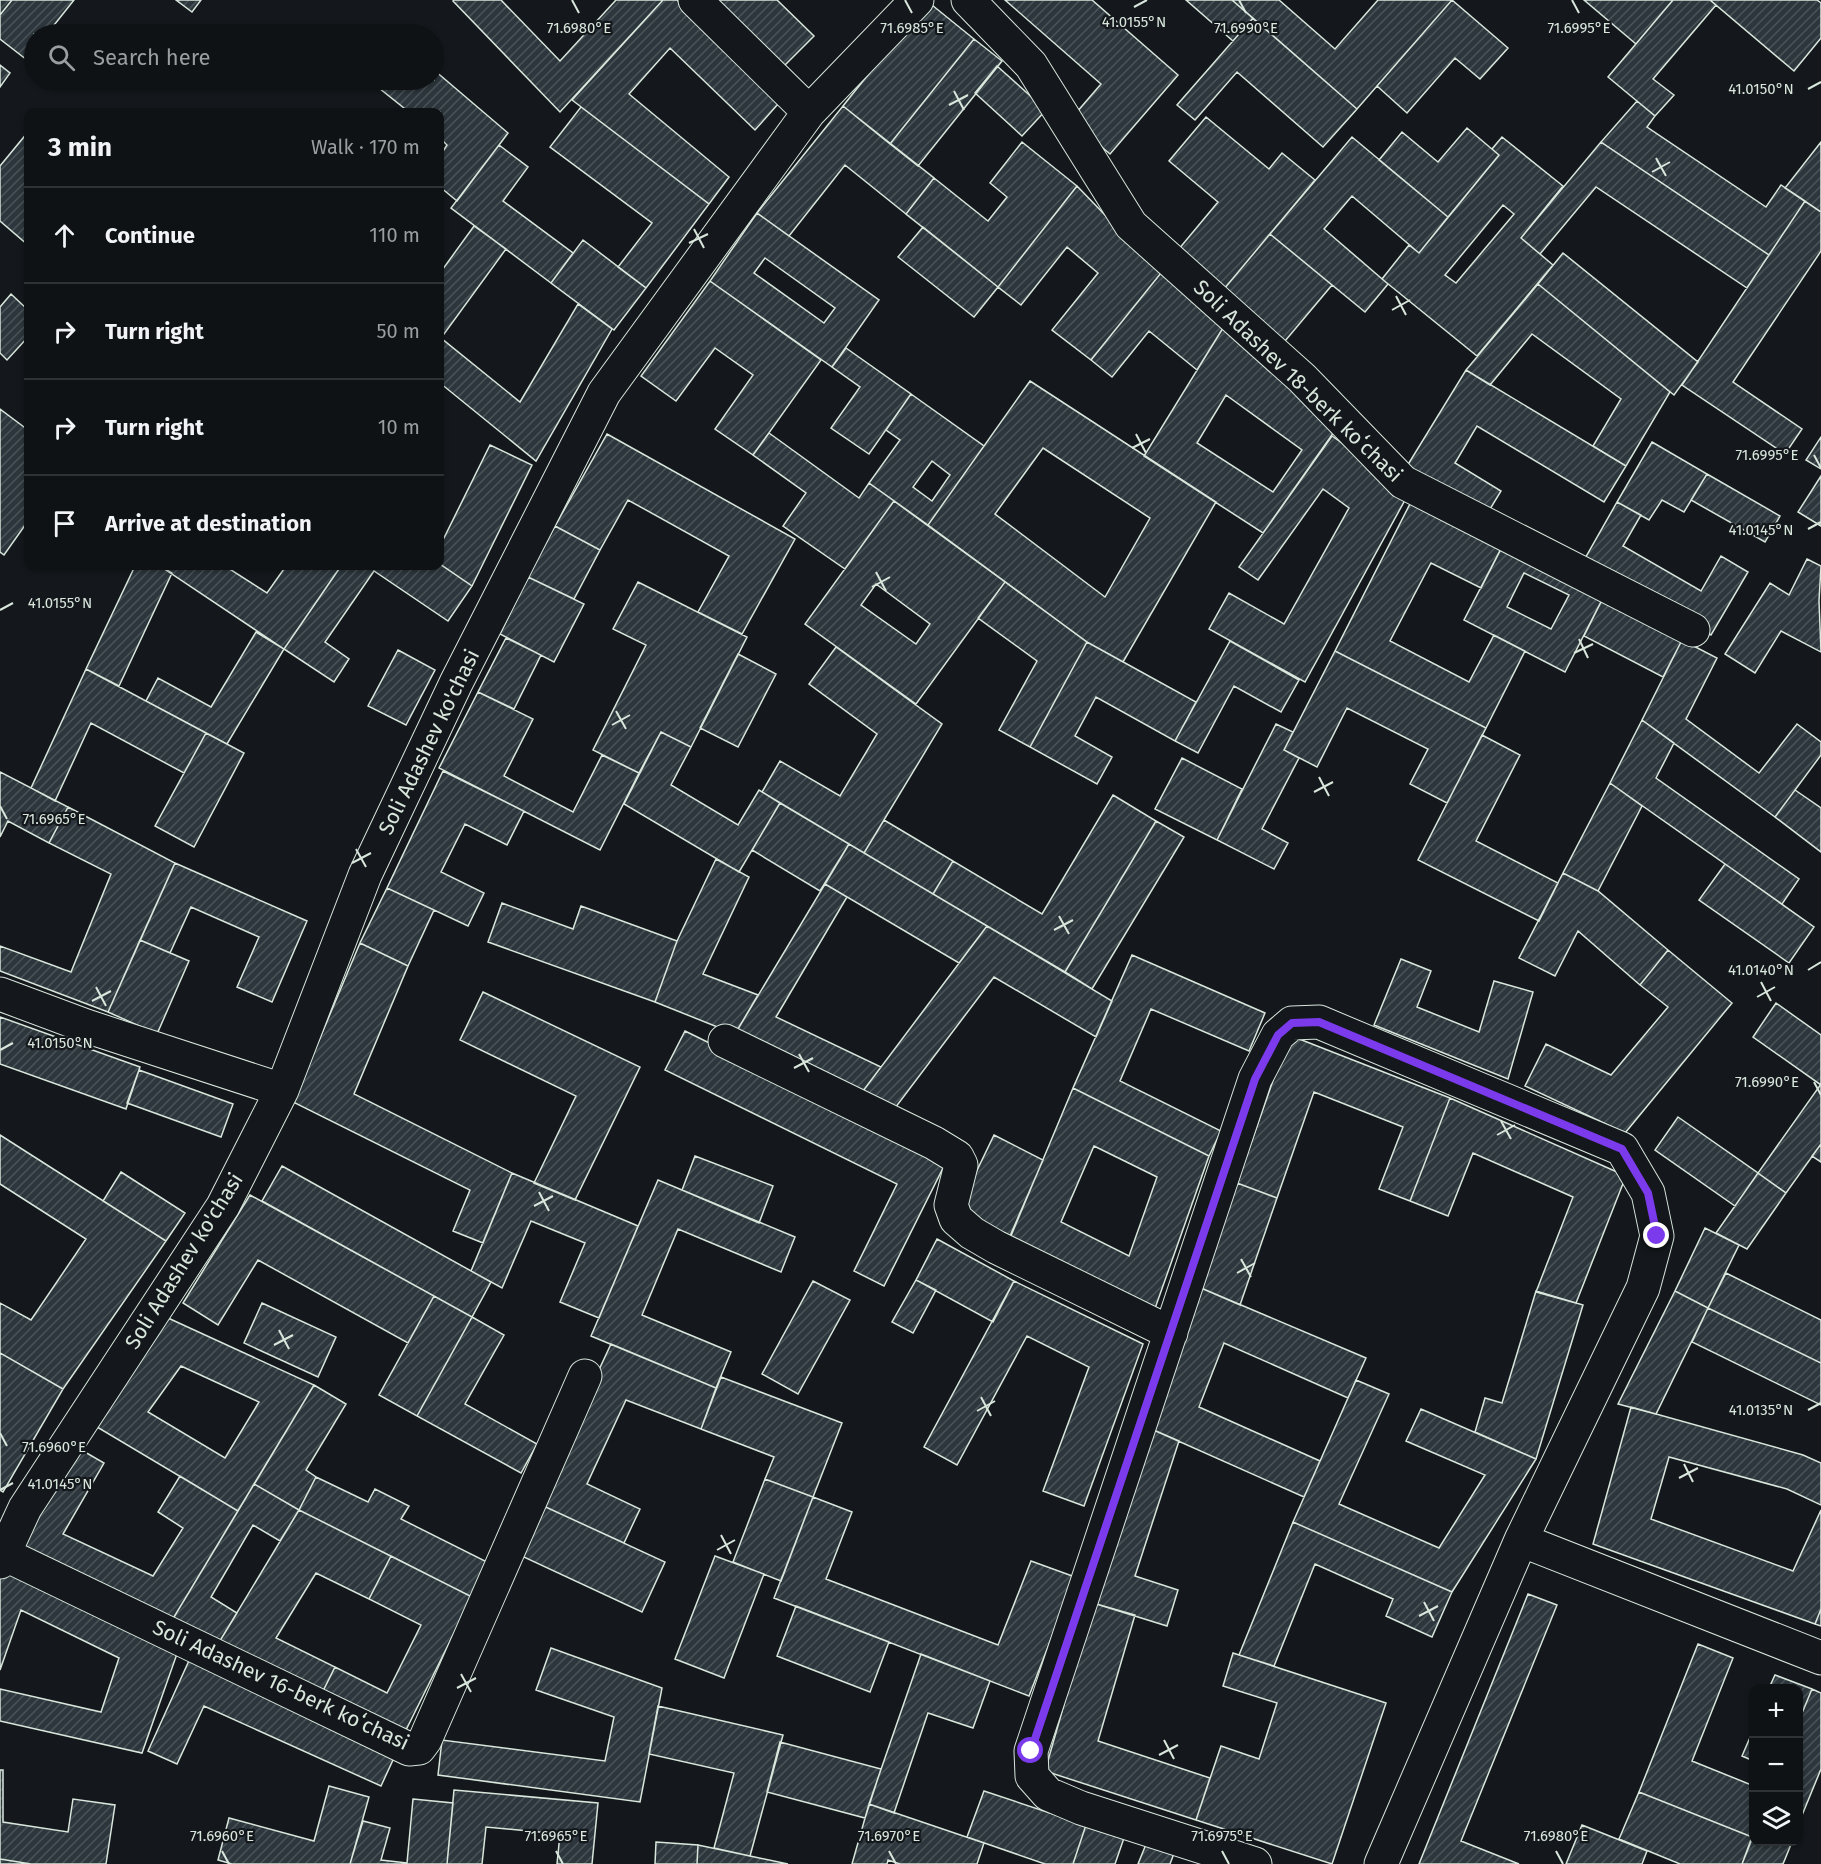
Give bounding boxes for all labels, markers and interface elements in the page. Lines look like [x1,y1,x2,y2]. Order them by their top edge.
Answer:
text: 41.0155°N [1102,13,1166,31]
text: 71.6980°E [547,19,611,37]
text: 71.6985°E [880,19,944,37]
text: 71.6990°E [1214,19,1278,37]
text: 71.6995°E [1547,19,1611,37]
search box [24,24,444,90]
icon: search [45,41,78,74]
text: Search here [93,44,211,71]
text: 41.0150°N [1728,80,1794,98]
text: 3 min [48,132,112,163]
text: Walk · 170 m [311,135,420,159]
icon: ahead [48,219,81,252]
text: Continue [105,222,195,249]
text: 110 m [369,223,420,247]
street label: Soli Adashev 18-berk koʻchasi [1188,274,1408,488]
icon: right [48,315,81,348]
text: Turn right [105,318,204,345]
text: 50 m [376,319,420,343]
icon: right [48,411,81,444]
text: Turn right [105,414,204,441]
text: 10 m [378,415,420,439]
text: 71.6995°E [1735,446,1799,464]
icon: arrive [48,507,81,540]
text: Arrive at destination [105,510,312,537]
text: 41.0145°N [1729,521,1793,539]
text: 41.0155°N [28,594,92,612]
street label: Soli Adashev ko'chasi [373,645,485,839]
text: 71.6965°E [22,810,86,828]
text: 41.0140°N [1728,961,1794,979]
text: 41.0150°N [27,1034,93,1052]
text: 71.6990°E [1735,1073,1799,1091]
street label: Soli Adashev ko'chasi [119,1168,249,1354]
route end [1643,1222,1669,1248]
text: 41.0135°N [1729,1401,1793,1419]
text: 71.6960°E [22,1438,86,1456]
text: 41.0145°N [28,1475,92,1493]
street label: Soli Adashev 16-berk koʻchasi [149,1614,413,1756]
map controls [1749,1684,1803,1846]
button: + [1749,1684,1803,1738]
route start [1017,1737,1043,1763]
button: − [1749,1738,1803,1792]
button: layers [1749,1792,1803,1846]
text: 71.6960°E [190,1827,254,1845]
text: 71.6965°E [524,1827,588,1845]
text: 71.6970°E [858,1827,920,1845]
text: 71.6975°E [1191,1827,1253,1845]
text: 71.6980°E [1524,1827,1588,1845]

